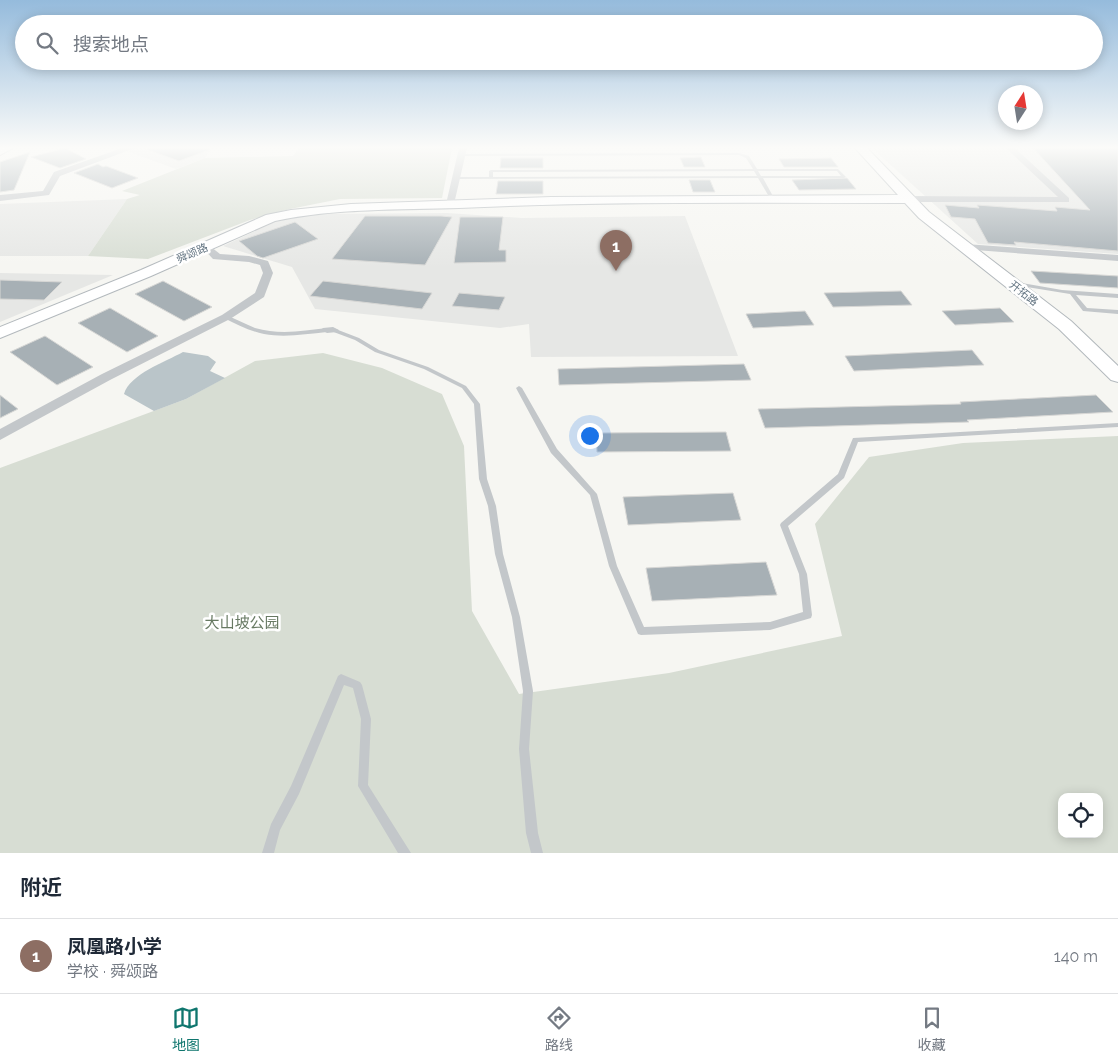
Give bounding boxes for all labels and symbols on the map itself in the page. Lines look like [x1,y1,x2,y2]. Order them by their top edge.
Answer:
north arrow [998,85,1043,130]
pin: 1 [600,230,632,271]
street label: 舜颂路 [174,241,210,266]
street label: 开拓路 [1007,278,1041,309]
your location [577,423,603,449]
park label: 大山坡公园 [204,614,280,632]

